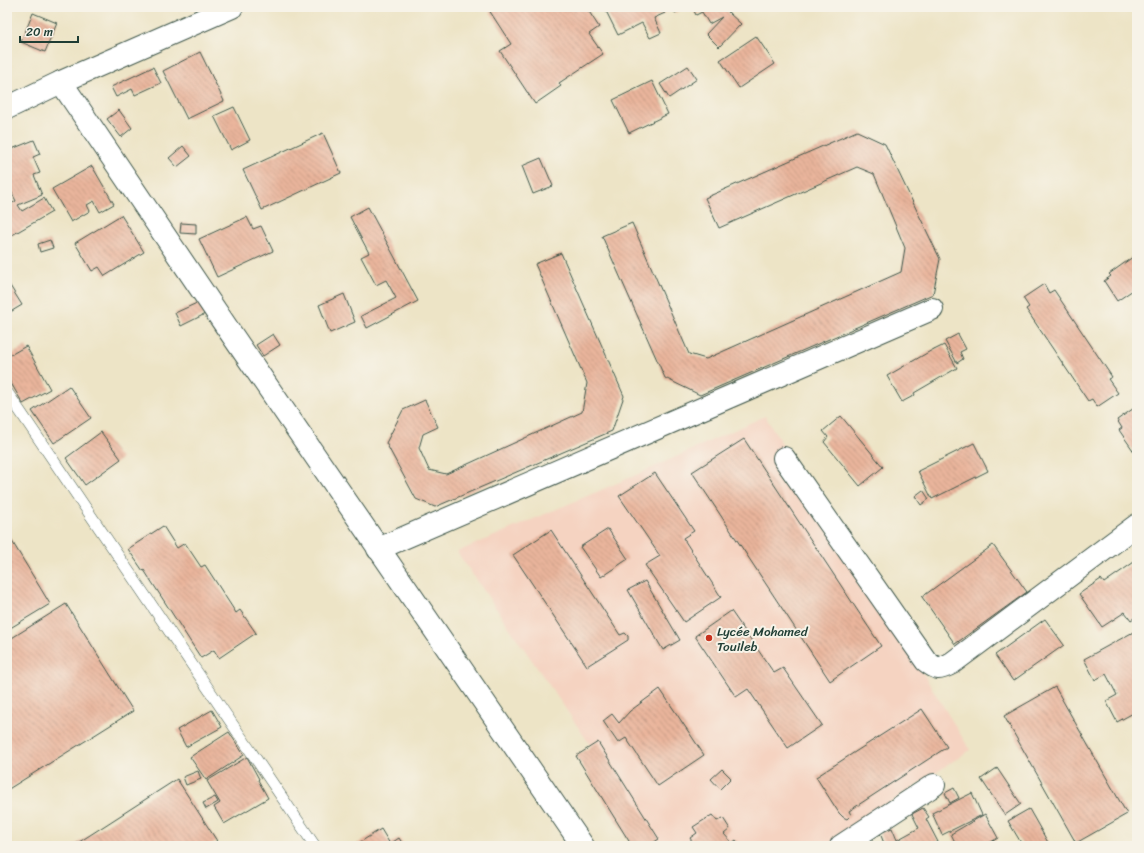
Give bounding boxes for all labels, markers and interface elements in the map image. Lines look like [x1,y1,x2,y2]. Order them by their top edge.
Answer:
scale bar [20,18,78,44]
text: 20 m [26,21,53,43]
place label: Lycée Mohamed Touileb [717,620,809,658]
marker: Lycée Mohamed Touileb [704,633,714,643]

